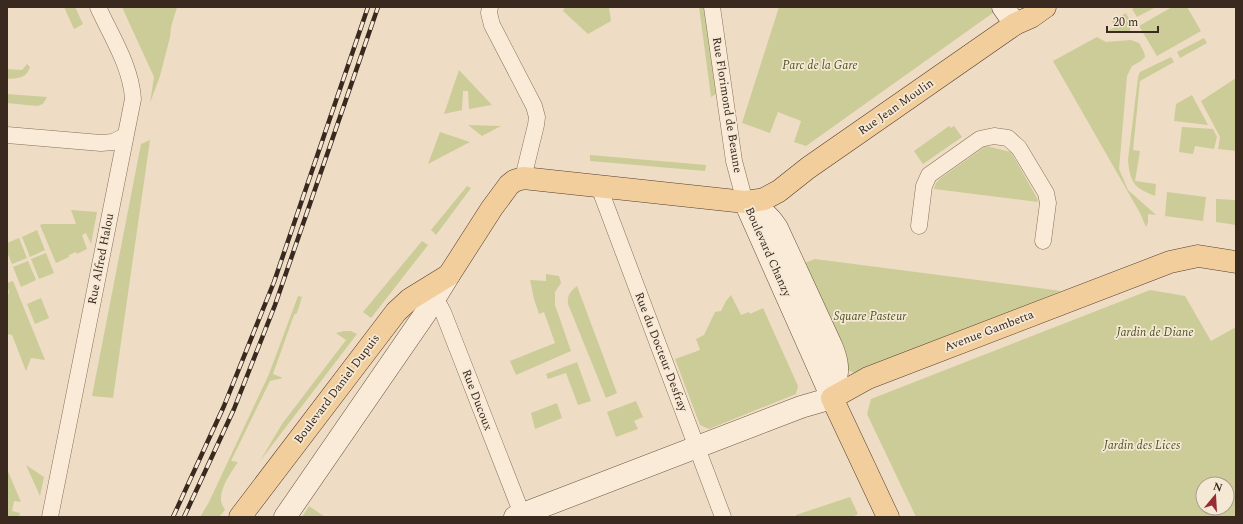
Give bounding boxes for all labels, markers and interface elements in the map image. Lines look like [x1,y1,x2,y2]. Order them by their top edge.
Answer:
scale bar [1107,8,1158,34]
text: 20 m [1113,13,1138,32]
street label: Rue Florimond de Beaune [707,36,747,175]
park label: Parc de la Gare [782,56,858,75]
street label: Rue Jean Moulin [854,74,938,140]
street label: Boulevard Chanzy [740,204,797,301]
street label: Rue Alfred Halou [83,212,119,306]
street label: Rue du Docteur Desfray [629,289,693,416]
street label: Avenue Gambetta [941,305,1037,357]
park label: Square Pasteur [834,307,907,326]
park label: Jardin de Diane [1116,323,1193,342]
street label: Boulevard Daniel Dupuis [289,330,385,448]
street label: Rue Ducoux [457,367,497,434]
park label: Jardin des Lices [1103,436,1181,455]
north arrow [1195,476,1235,516]
text: N [1211,477,1225,496]

